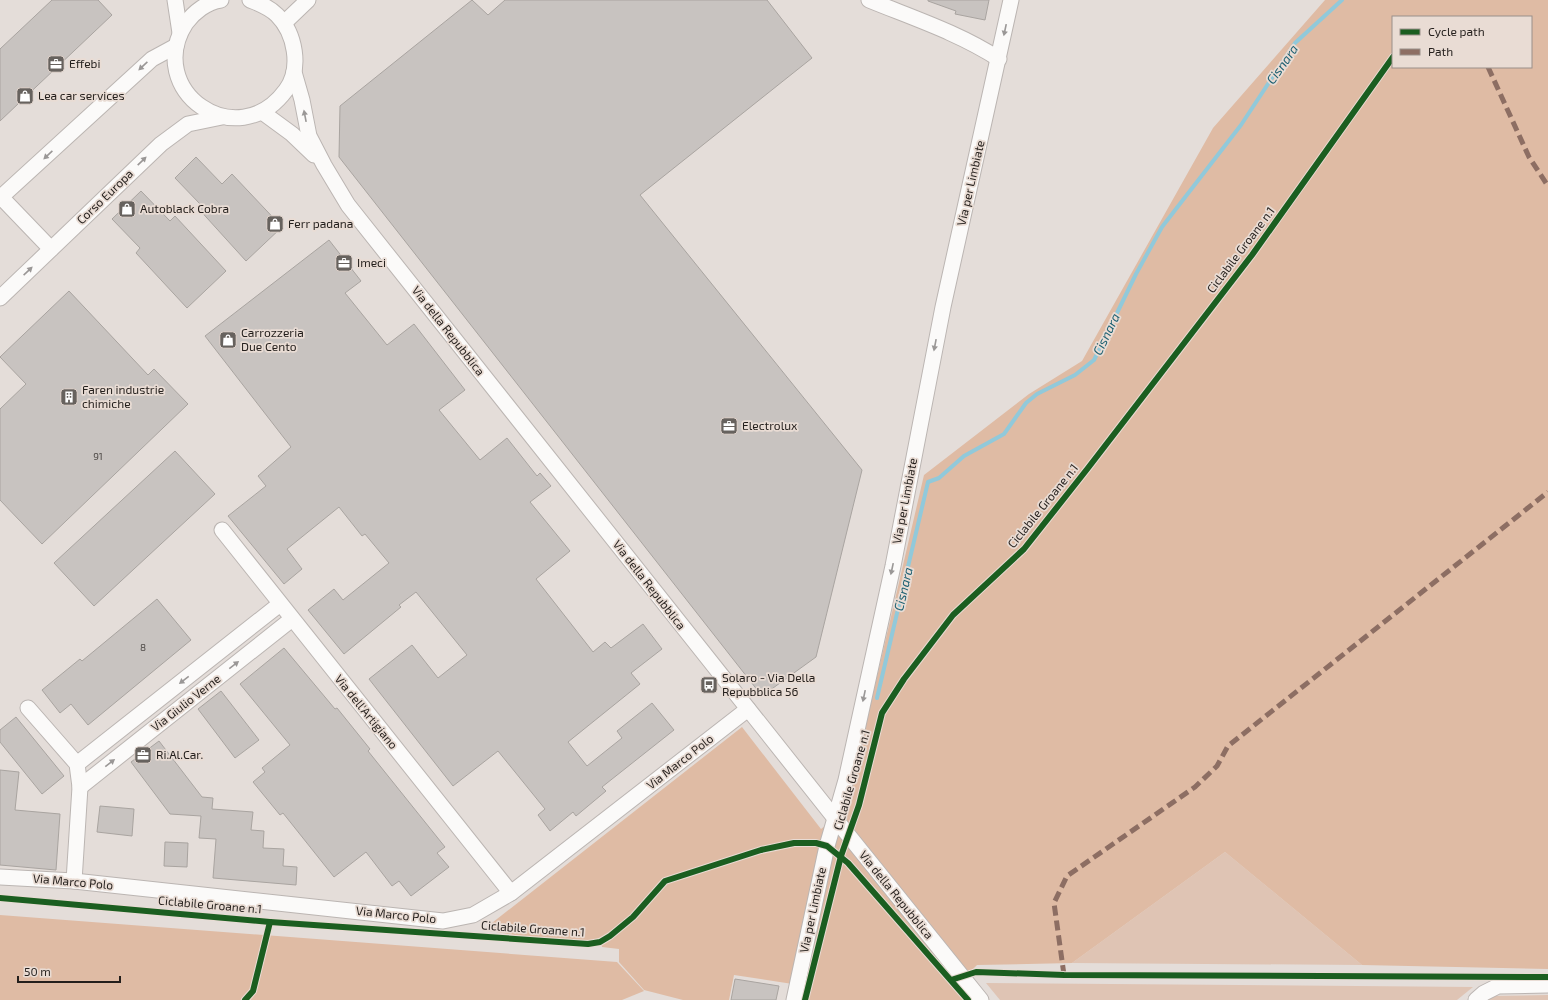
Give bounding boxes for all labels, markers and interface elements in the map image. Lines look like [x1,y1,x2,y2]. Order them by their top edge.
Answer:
legend [1392,16,1532,68]
one-way arrow [1002,24,1008,36]
text: Cycle path [1428,24,1485,38]
water label: Cisnara [1263,41,1301,87]
text: Path [1428,44,1453,58]
office icon: Effebi [46,54,66,74]
place label: Effebi [69,56,100,70]
one-way arrow [138,62,148,71]
shop icon: Lea car services [15,86,35,106]
place label: Lea car services [38,88,125,102]
one-way arrow [302,110,308,123]
street label: Via per Limbiate [953,139,987,227]
one-way arrow [42,150,53,159]
one-way arrow [137,157,147,166]
street label: Corso Europa [73,166,135,227]
shop icon: Autoblack Cobra [117,199,137,219]
place label: Autoblack Cobra [140,201,229,215]
street label: Ciclabile Groane n.1 [1203,204,1277,295]
shop icon: Ferr padana [265,214,285,234]
place label: Ferr padana [288,216,353,230]
office icon: Imeci [334,253,354,273]
place label: Imeci [357,255,386,269]
one-way arrow [23,266,33,276]
street label: Via della Repubblica [410,283,488,378]
water label: Cisnara [1089,310,1123,358]
place label: Carrozzeria Due Cento [241,325,304,353]
shop icon: Carrozzeria Due Cento [218,330,238,350]
one-way arrow [932,339,938,351]
place label: Faren industrie chimiche [82,382,164,410]
building icon: Faren industrie chimiche [59,387,79,407]
office icon: Electrolux [719,416,739,436]
place label: Electrolux [742,418,798,432]
house number: 91 [93,450,103,462]
street label: Via per Limbiate [889,457,919,545]
street label: Ciclabile Groane n.1 [1004,461,1080,550]
street label: Via della Repubblica [611,537,689,632]
one-way arrow [889,563,895,575]
water label: Cisnara [890,565,916,613]
house number: 8 [140,641,146,653]
one-way arrow [229,660,240,669]
place label: Solaro - Via Della Repubblica 56 [722,670,815,698]
street label: Via Giulio Verne [148,671,223,734]
street label: Via dell'Artigiano [332,671,401,752]
bus stop icon: Solaro - Via Della Repubblica 56 [699,675,719,695]
one-way arrow [178,676,189,684]
one-way arrow [861,690,867,702]
street label: Ciclabile Groane n.1 [830,728,872,832]
street label: Via Marco Polo [643,731,716,792]
office icon: Ri.Al.Car. [133,745,153,765]
place label: Ri.Al.Car. [156,747,203,761]
one-way arrow [105,758,116,767]
street label: Via della Repubblica [857,847,937,941]
street label: Via per Limbiate [796,866,828,954]
street label: Via Marco Polo [32,871,114,892]
street label: Ciclabile Groane n.1 [158,892,263,916]
street label: Via Marco Polo [355,903,437,925]
street label: Ciclabile Groane n.1 [481,917,585,939]
scale bar [18,958,120,984]
text: 50 m [24,964,51,978]

